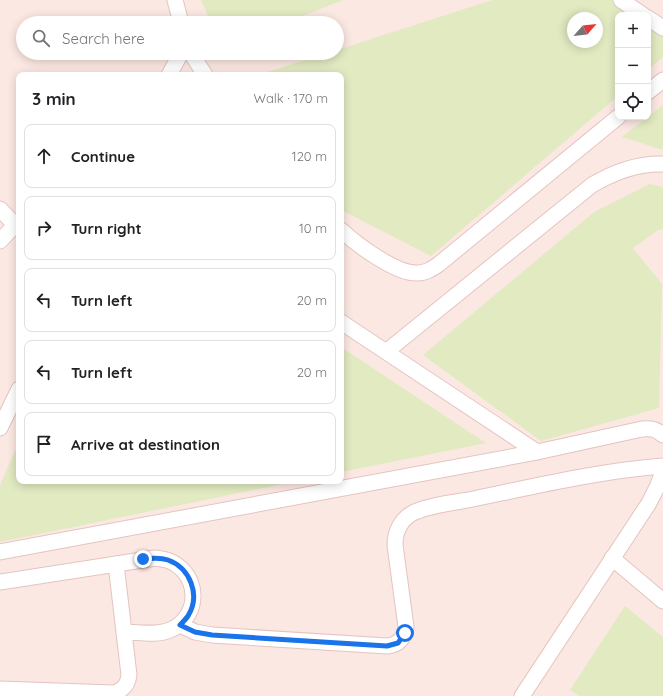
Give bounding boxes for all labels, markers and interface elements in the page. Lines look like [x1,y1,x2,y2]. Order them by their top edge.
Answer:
north arrow [567,12,603,48]
map controls [615,12,651,120]
button: + [615,12,651,48]
search box [16,16,344,60]
icon: search [30,27,52,49]
text: Search here [62,29,145,48]
button: − [615,48,651,84]
button: locate [615,84,651,120]
text: 3 min [32,88,76,109]
text: Walk · 170 m [253,90,328,106]
icon: ahead [33,145,55,167]
text: Continue [71,147,135,166]
text: 120 m [292,148,327,164]
icon: right [33,217,55,239]
text: Turn right [71,219,142,238]
text: 10 m [299,220,327,236]
icon: left [33,289,55,311]
text: Turn left [71,291,133,310]
text: 20 m [297,292,327,308]
icon: left [33,361,55,383]
text: Turn left [71,363,133,382]
text: 20 m [297,364,327,380]
icon: arrive [33,433,55,455]
text: Arrive at destination [71,435,220,454]
route end [134,550,152,568]
route start [396,624,414,642]

